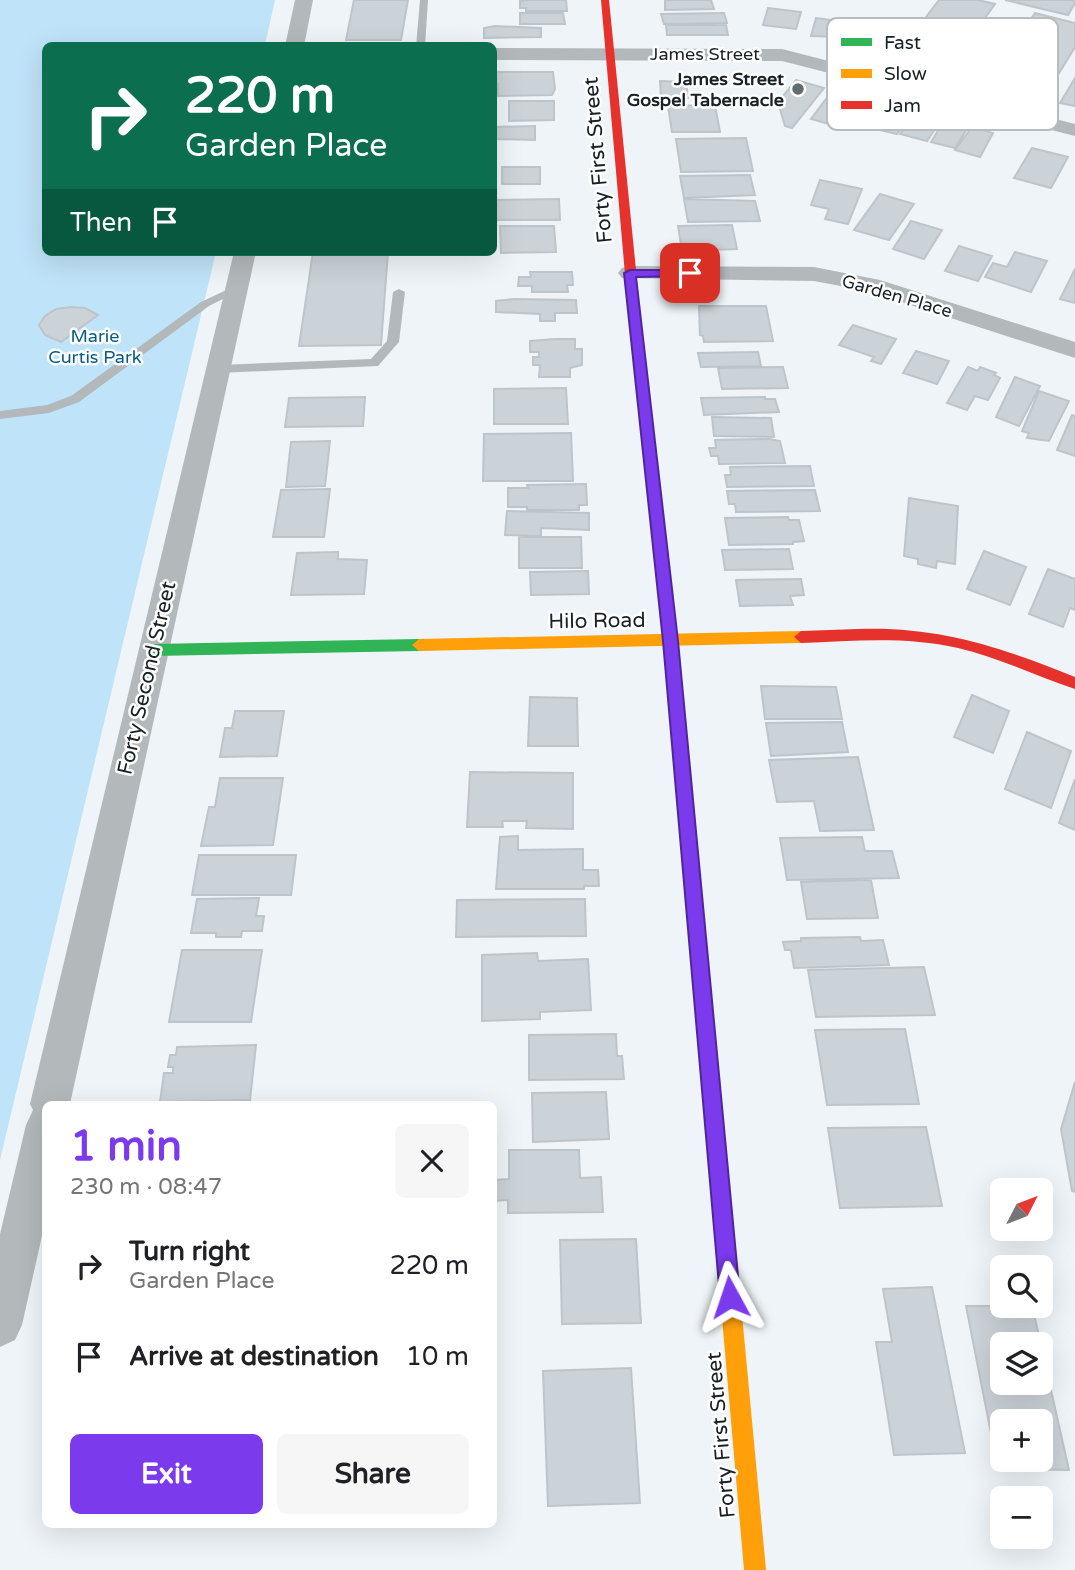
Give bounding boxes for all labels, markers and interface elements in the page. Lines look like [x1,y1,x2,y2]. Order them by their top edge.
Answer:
legend [827,18,1058,130]
text: Fast [884,32,921,54]
street label: James Street [650,43,760,65]
text: Slow [884,63,927,85]
text: 220 m [185,67,335,126]
place label: James Street Gospel Tabernacle [627,68,784,111]
icon: right [70,70,161,161]
street label: Forty First Street [578,76,618,244]
marker: James Street Gospel Tabernacle [790,81,806,97]
text: Jam [884,95,921,117]
text: Garden Place [185,127,387,165]
icon: arrive [146,203,184,241]
text: Then [70,207,132,238]
pin [660,243,720,303]
icon: arrive [671,254,709,292]
street label: Garden Place [839,270,955,322]
park label: Marie Curtis Park [48,325,142,368]
street label: Forty Second Street [113,579,181,777]
street label: Hilo Road [548,608,646,634]
text: 1 min [70,1121,182,1172]
button: close [395,1124,469,1198]
text: 230 m · 08:47 [70,1173,222,1201]
north arrow [990,1178,1054,1241]
map controls [990,1178,1053,1549]
text: Turn right [129,1236,250,1267]
icon: right [70,1247,108,1285]
text: 220 m [389,1250,469,1281]
button: search [990,1255,1053,1318]
position arrow [693,1260,767,1334]
text: Garden Place [129,1267,274,1295]
button: layers [990,1332,1053,1395]
icon: arrive [70,1338,108,1376]
text: Arrive at destination [129,1341,379,1372]
text: 10 m [406,1341,469,1372]
street label: Forty First Street [701,1351,741,1519]
button: + [990,1409,1053,1472]
button: Exit [70,1434,263,1514]
button: Share [277,1434,469,1514]
button: − [990,1486,1053,1549]

